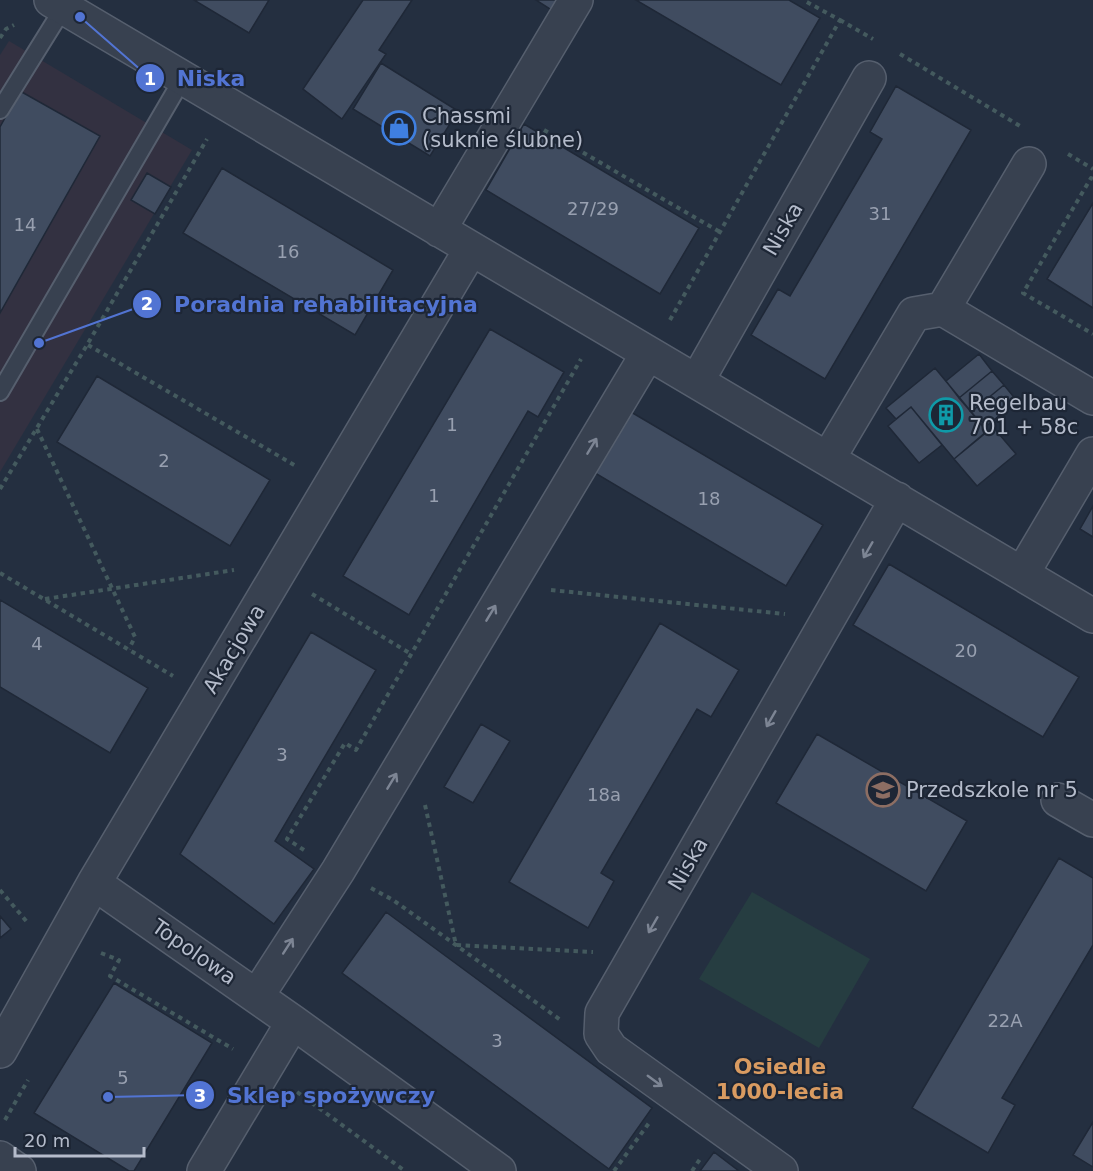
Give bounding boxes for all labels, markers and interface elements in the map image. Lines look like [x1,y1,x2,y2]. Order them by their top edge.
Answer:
callout: Niska [135,58,257,98]
text: Niska [177,66,245,91]
text: 1 [144,68,156,89]
place label: Chassmi (suknie ślubne) [422,104,583,152]
shop icon: Chassmi (suknie ślubne) [381,110,417,146]
house number: 27/29 [567,198,619,219]
street label: Niska [758,198,808,260]
house number: 31 [869,203,891,224]
house number: 14 [14,214,36,235]
house number: 16 [277,241,299,262]
callout: Poradnia rehabilitacyjna [132,284,490,324]
text: Poradnia rehabilitacyjna [174,292,478,317]
text: 2 [141,293,153,314]
place label: Regelbau 701 + 58c [969,391,1078,439]
building icon: Regelbau 701 + 58c [928,397,964,433]
house number: 1 [446,414,458,435]
one-way arrow [586,438,598,455]
house number: 2 [158,450,170,471]
house number: 1 [428,485,440,506]
house number: 18 [698,488,720,509]
one-way arrow [862,541,874,558]
street label: Akacjowa [198,600,270,698]
one-way arrow [485,605,497,622]
house number: 4 [31,633,43,654]
house number: 20 [955,640,977,661]
one-way arrow [765,710,777,727]
house number: 3 [276,744,288,765]
school or university icon: Przedszkole nr 5 [865,772,901,808]
one-way arrow [386,773,398,790]
place label: Przedszkole nr 5 [906,778,1078,802]
house number: 18a [587,784,621,805]
street label: Niska [663,833,713,895]
street label: Topolowa [147,914,241,990]
one-way arrow [647,916,659,933]
one-way arrow [282,939,294,955]
house number: 22A [987,1010,1023,1031]
house number: 3 [491,1030,503,1051]
district label: Osiedle 1000-lecia [716,1054,844,1104]
house number: 5 [117,1067,129,1088]
one-way arrow [647,1074,663,1087]
callout: Sklep spożywczy [185,1075,447,1115]
text: Sklep spożywczy [227,1083,435,1108]
text: 3 [194,1085,206,1106]
scale bar [15,1120,144,1158]
text: 20 m [24,1130,70,1151]

